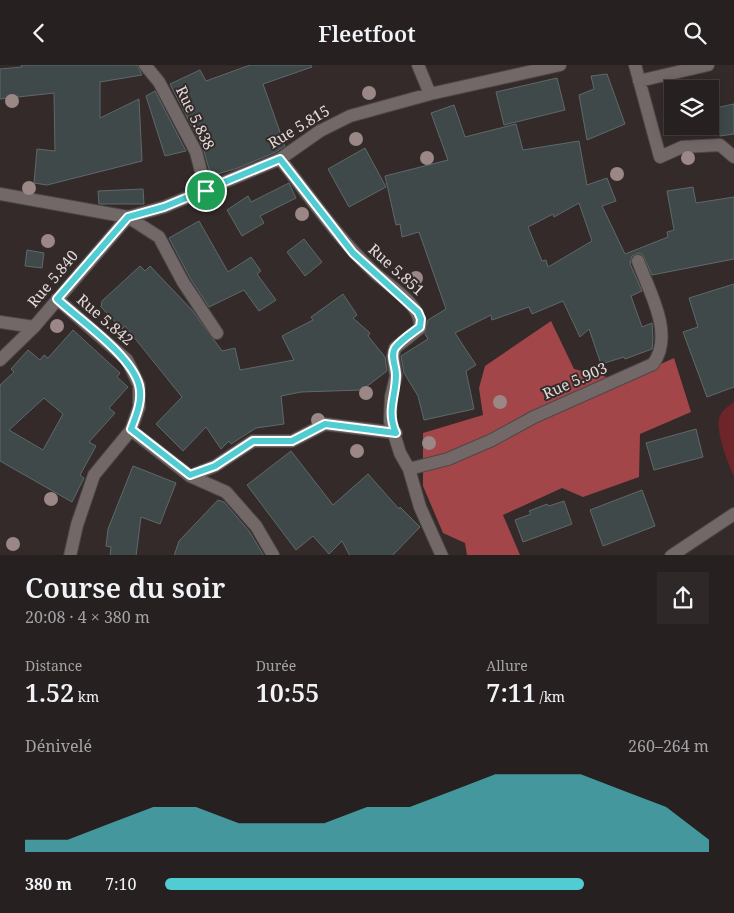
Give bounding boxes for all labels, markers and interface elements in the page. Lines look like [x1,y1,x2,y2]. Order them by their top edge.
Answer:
text: Fleetfoot [318,18,416,48]
icon: back [25,19,53,47]
icon: search [681,19,709,47]
map controls [664,80,719,135]
button: layers [664,80,719,135]
street label: Rue 5.838 [172,82,220,153]
street label: Rue 5.815 [264,100,333,152]
pin [185,170,227,212]
icon: arrive [192,177,220,205]
street label: Rue 5.851 [364,239,429,300]
street label: Rue 5.840 [23,246,82,311]
street label: Rue 5.842 [73,289,138,349]
street label: Rue 5.903 [539,357,610,403]
text: Course du soir [25,568,225,606]
button: share [657,572,709,624]
text: 20:08 · 4 × 380 m [25,606,150,628]
text: Distance [25,656,82,675]
text: Durée [256,656,296,675]
text: Allure [486,656,528,675]
text: 1.52 [25,675,74,709]
text: 10:55 [256,675,319,709]
text: 7:11 [486,675,536,709]
text: km [74,687,99,706]
text: /km [536,687,565,706]
text: Dénivelé [25,735,92,757]
text: 260–264 m [628,735,709,757]
text: 380 m [25,873,72,895]
text: 7:10 [105,873,136,895]

